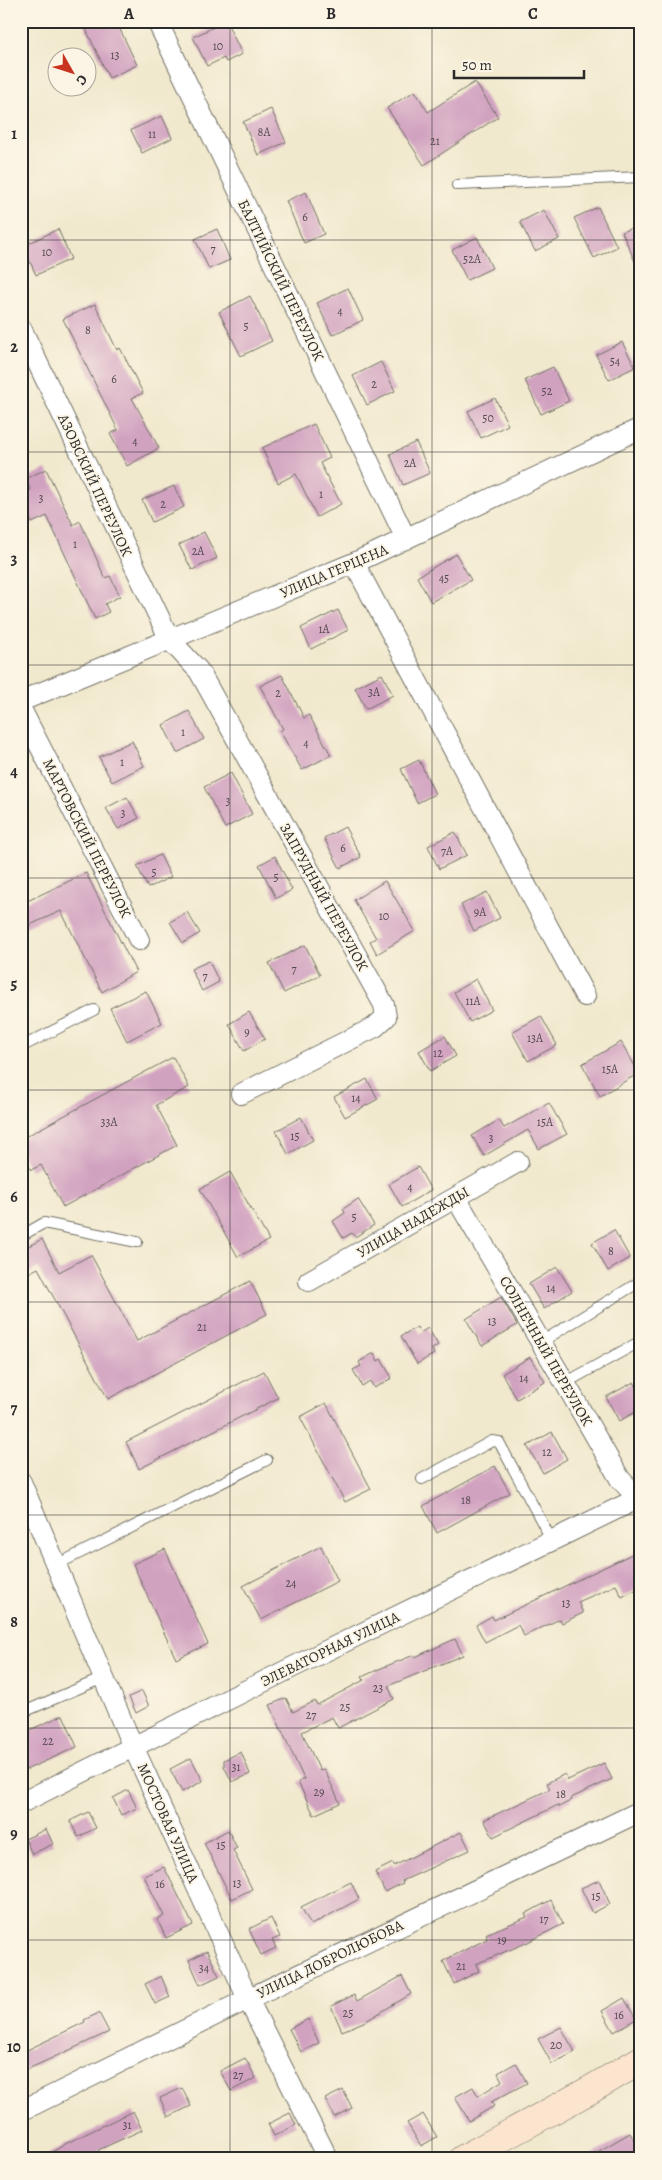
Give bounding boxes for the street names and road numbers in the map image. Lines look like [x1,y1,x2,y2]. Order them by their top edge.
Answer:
street label: БАЛТИЙСКИЙ ПЕРЕУЛОК [233,196,329,364]
street label: АЗОВСКИЙ ПЕРЕУЛОК [53,410,137,560]
street label: УЛИЦА ГЕРЦЕНА [277,539,391,603]
street label: МАРТОВСКИЙ ПЕРЕУЛОК [38,755,136,921]
street label: ЗАПРУДНЫЙ ПЕРЕУЛОК [275,820,373,975]
street label: УЛИЦА НАДЕЖДЫ [353,1182,473,1262]
street label: СОЛНЕЧНЫЙ ПЕРЕУЛОК [495,1272,597,1430]
street label: ЭЛЕВАТОРНАЯ УЛИЦА [257,1607,403,1691]
street label: МОСТОВАЯ УЛИЦА [133,1760,203,1886]
street label: УЛИЦА ДОБРОЛЮБОВА [254,1915,407,2003]

